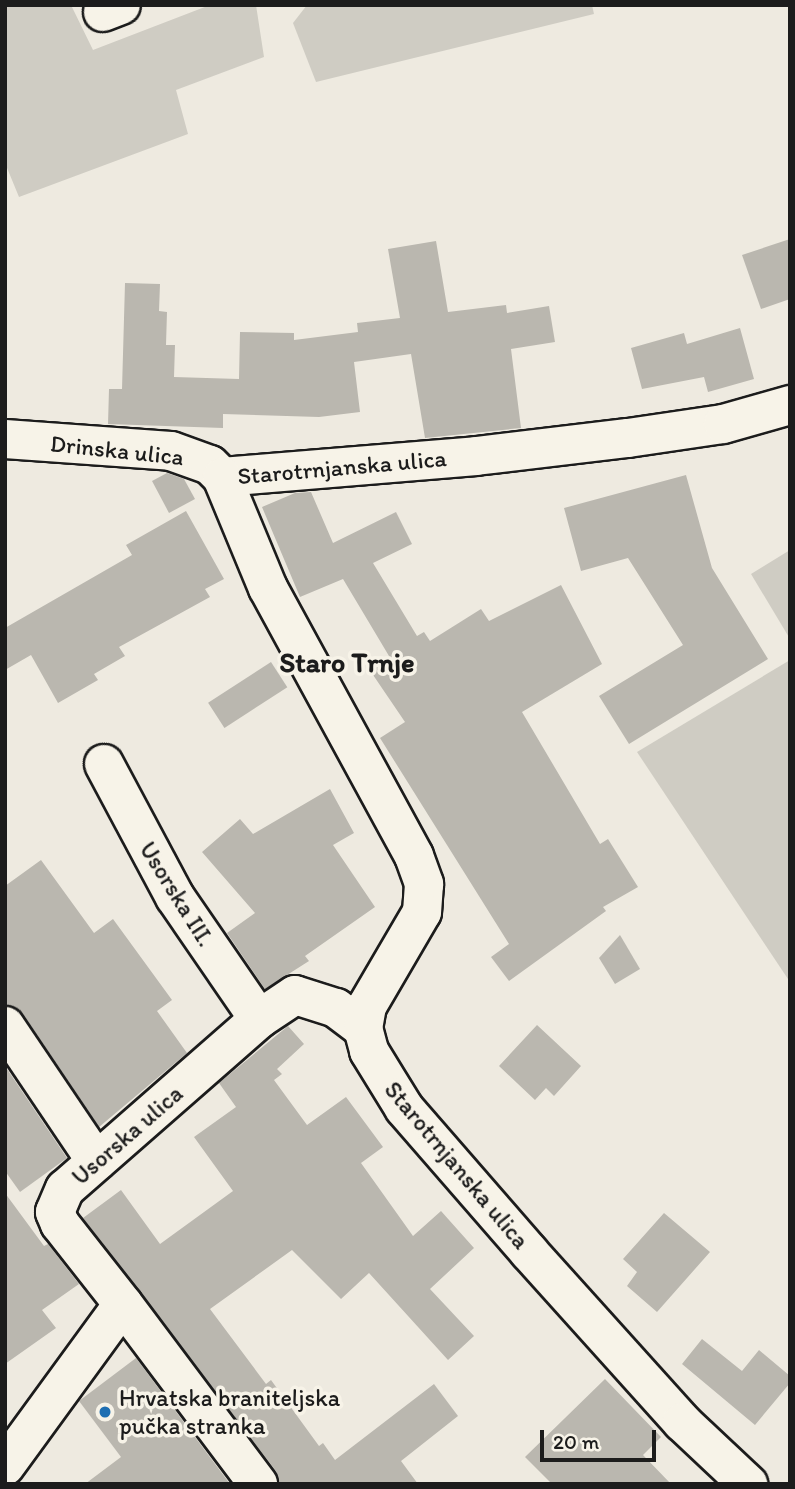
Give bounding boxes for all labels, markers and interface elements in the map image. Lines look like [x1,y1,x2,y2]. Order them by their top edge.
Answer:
street label: Drinska ulica [49,429,185,471]
street label: Starotrnjanska ulica [236,443,448,491]
district label: Staro Trnje [281,645,413,679]
street label: Usorska III. [133,836,221,952]
street label: Starotrnjanska ulica [378,1075,536,1255]
street label: Usorska ulica [66,1079,188,1191]
place label: Hrvatska braniteljska pučka stranka [119,1384,340,1440]
marker: Hrvatska braniteljska pučka stranka [97,1404,113,1420]
scale bar [543,1416,658,1460]
text: 20 m [553,1429,599,1454]

